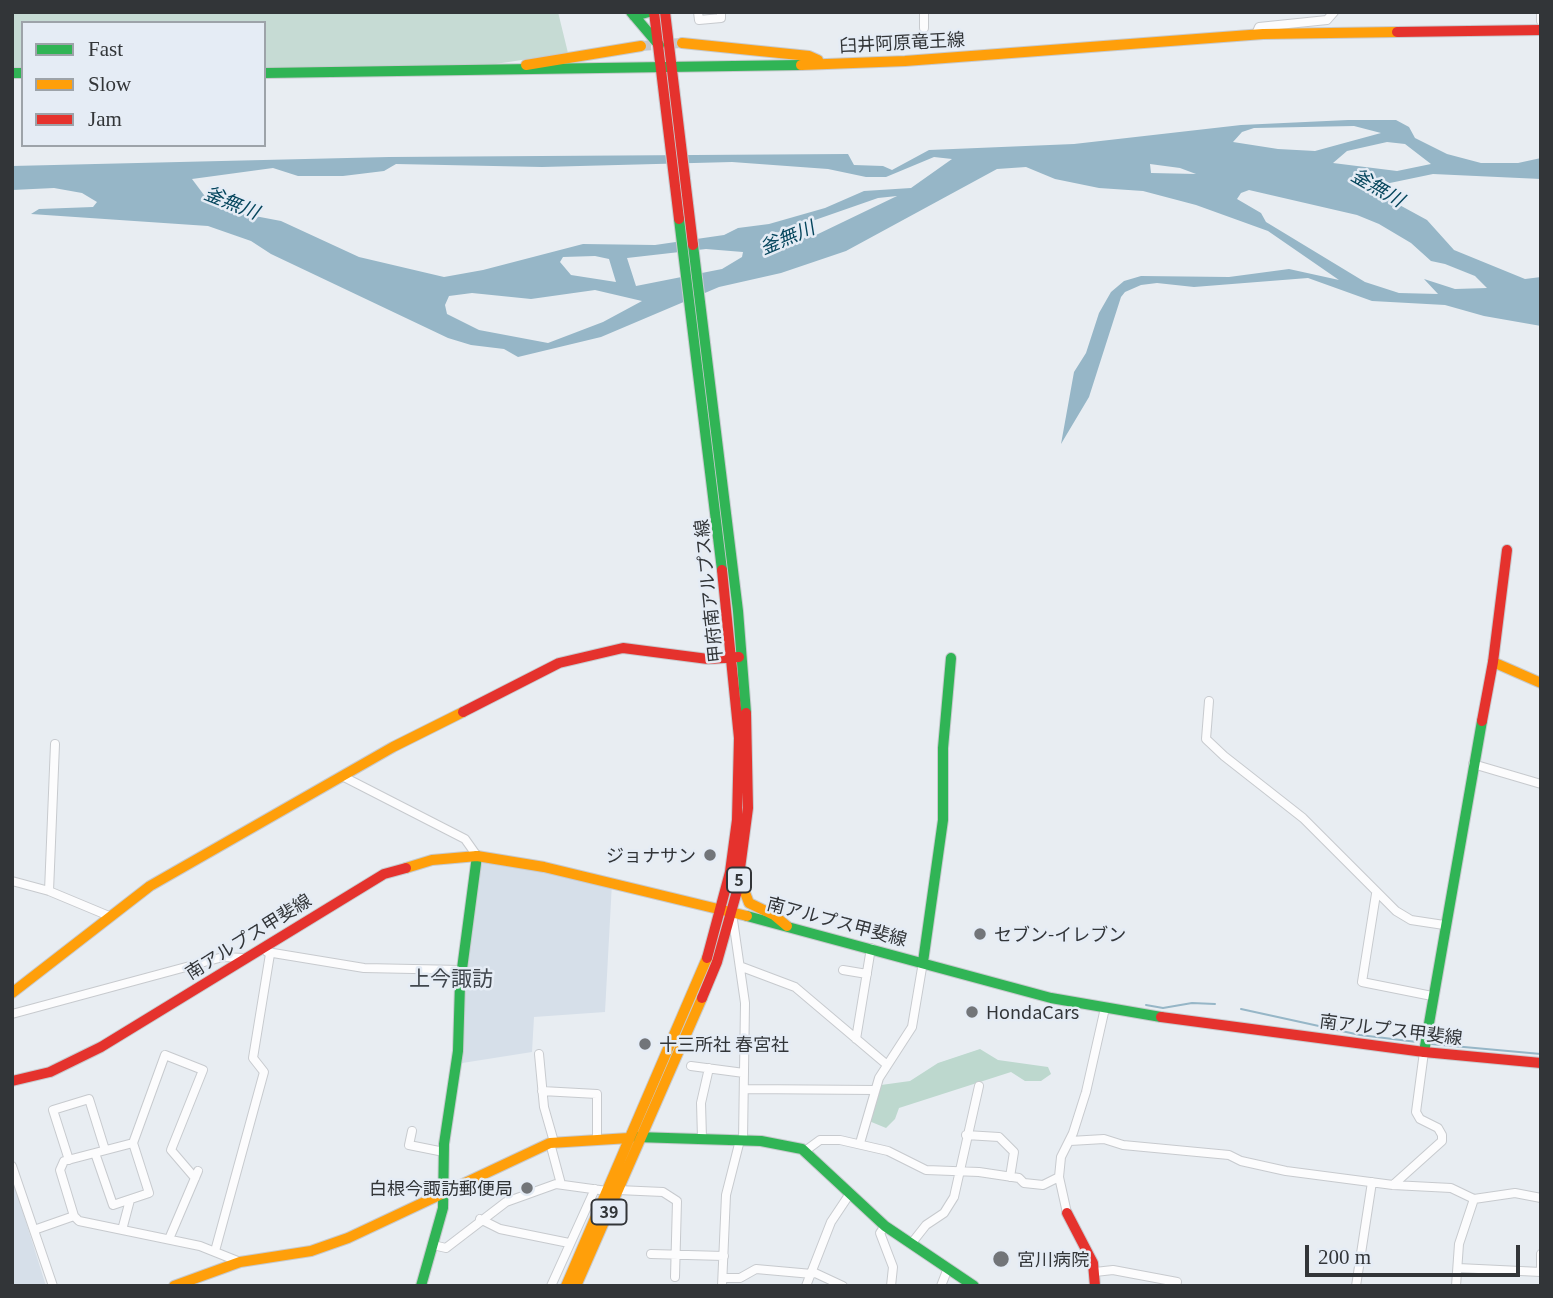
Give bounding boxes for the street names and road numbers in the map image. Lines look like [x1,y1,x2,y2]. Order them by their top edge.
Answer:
street label: 臼井阿原竜王線 [839,28,965,56]
street label: 甲府南アルプス線 [690,518,726,664]
road number: 5 [727,867,751,892]
street label: 南アルプス甲斐線 [181,889,315,983]
street label: 南アルプス甲斐線 [765,892,909,950]
street label: 南アルプス甲斐線 [1318,1010,1464,1048]
road number: 39 [592,1200,626,1224]

